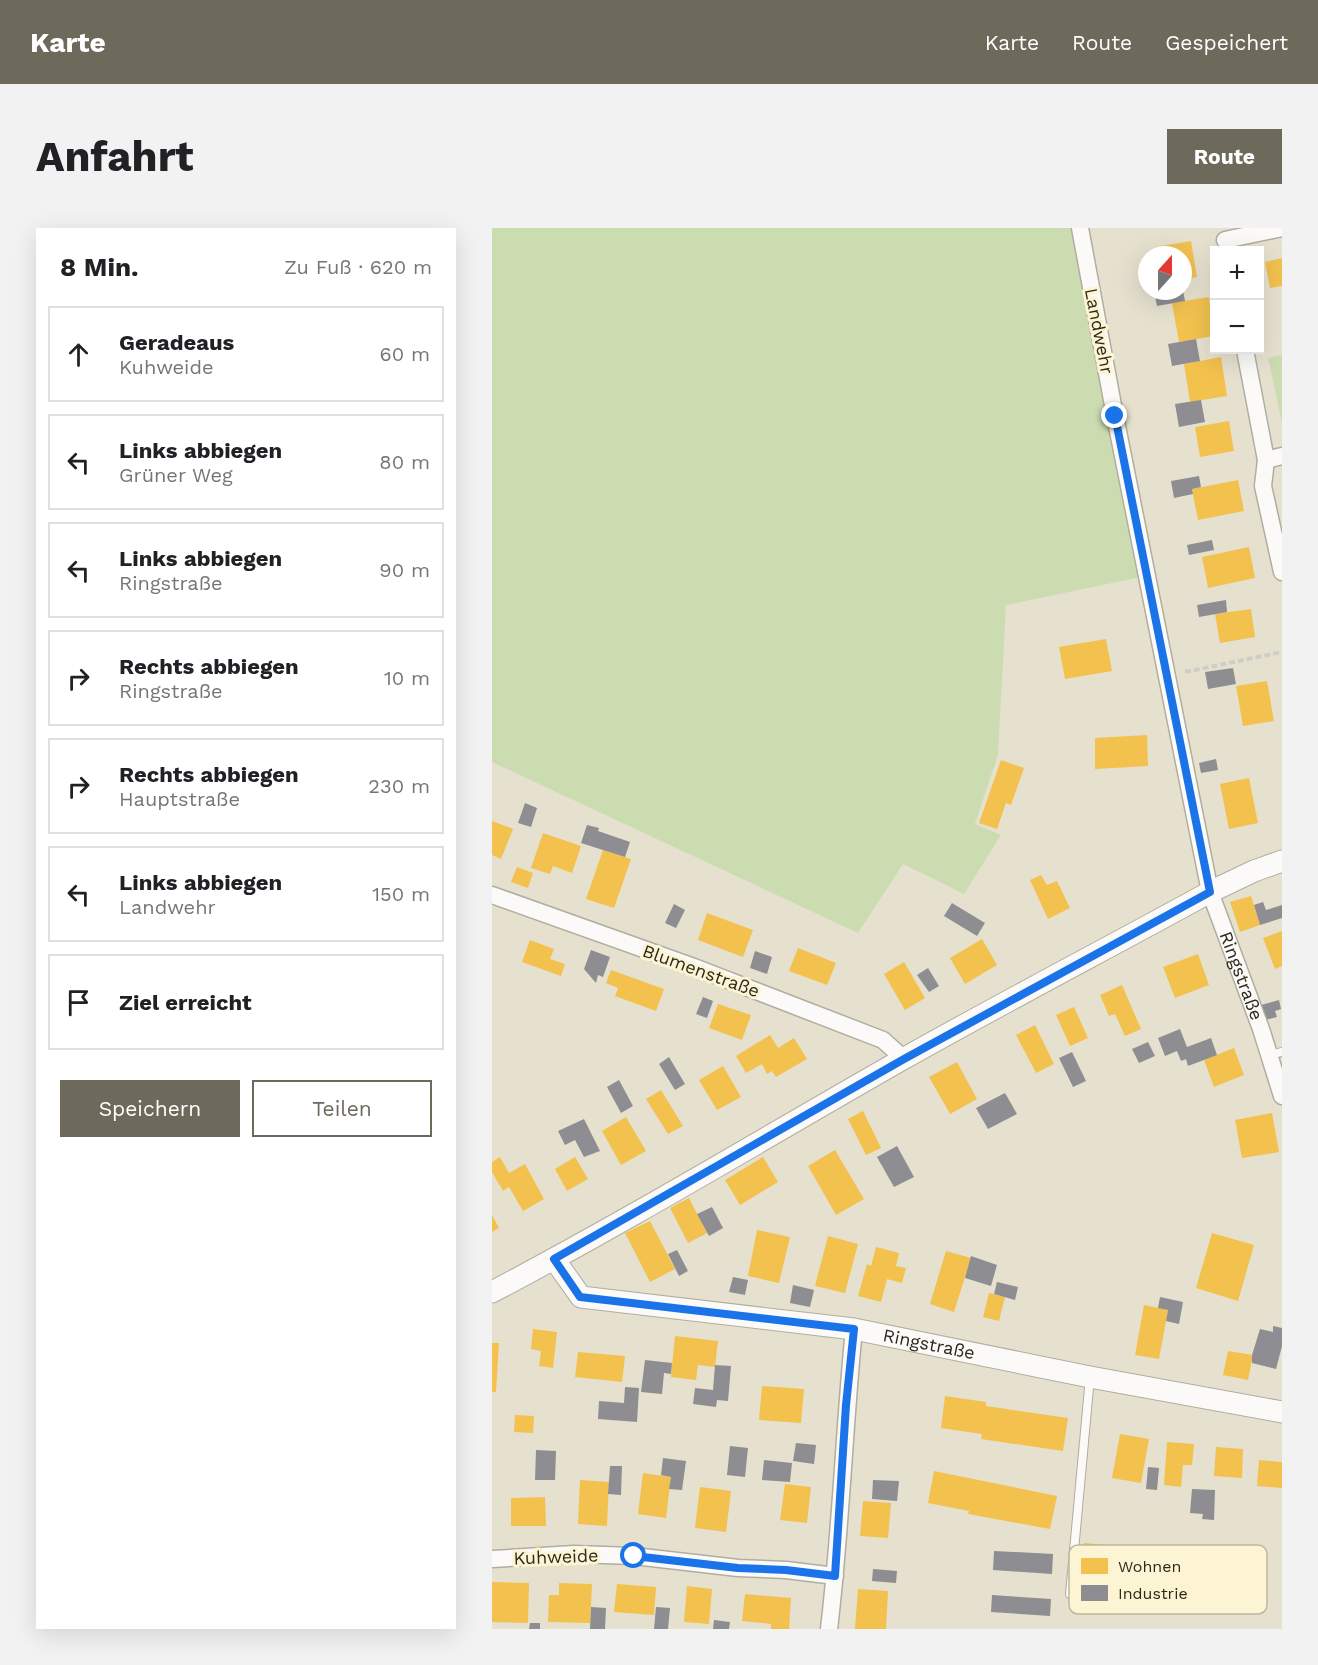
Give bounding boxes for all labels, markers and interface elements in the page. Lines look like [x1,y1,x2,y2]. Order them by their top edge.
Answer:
text: Karte [30,26,106,59]
text: Karte [985,30,1039,55]
text: Route [1072,30,1132,55]
text: Gespeichert [1165,30,1288,55]
button: Route [1167,129,1282,184]
text: Anfahrt [36,132,194,181]
north arrow [1138,246,1192,300]
map controls [1210,246,1264,354]
button: + [1210,246,1264,300]
text: 8 Min. [60,252,139,282]
text: Zu Fuß · 620 m [284,255,432,279]
street label: Landwehr [1081,286,1118,376]
button: − [1210,300,1264,354]
text: Geradeaus [119,330,234,355]
icon: ahead [62,338,95,371]
text: 60 m [380,342,430,366]
text: Kuhweide [119,355,214,379]
route end [1101,402,1127,428]
text: Links abbiegen [119,438,282,463]
icon: left [62,446,95,479]
text: 80 m [379,450,430,474]
text: Grüner Weg [119,463,233,487]
text: Links abbiegen [119,546,282,571]
icon: left [62,554,95,587]
text: 90 m [379,558,430,582]
text: Ringstraße [119,571,223,595]
text: Rechts abbiegen [119,654,299,679]
icon: right [62,662,95,695]
text: 10 m [384,666,430,690]
text: Ringstraße [119,679,223,703]
text: Rechts abbiegen [119,762,299,787]
icon: right [62,770,95,803]
text: 230 m [368,774,430,798]
text: Hauptstraße [119,787,240,811]
text: Links abbiegen [119,870,282,895]
icon: left [62,878,95,911]
text: 150 m [372,882,430,906]
text: Landwehr [119,895,216,919]
street label: Ringstraße [1216,928,1268,1023]
street label: Blumenstraße [640,940,762,1001]
icon: arrive [62,986,95,1019]
text: Ziel erreicht [119,990,252,1015]
button: Speichern [60,1080,240,1137]
button: Teilen [252,1080,432,1137]
street label: Ringstraße [881,1324,977,1363]
route start [620,1542,646,1568]
street label: Kuhweide [513,1545,599,1568]
legend [1069,1545,1267,1614]
text: Wohnen [1118,1557,1181,1576]
text: Industrie [1118,1584,1188,1603]

